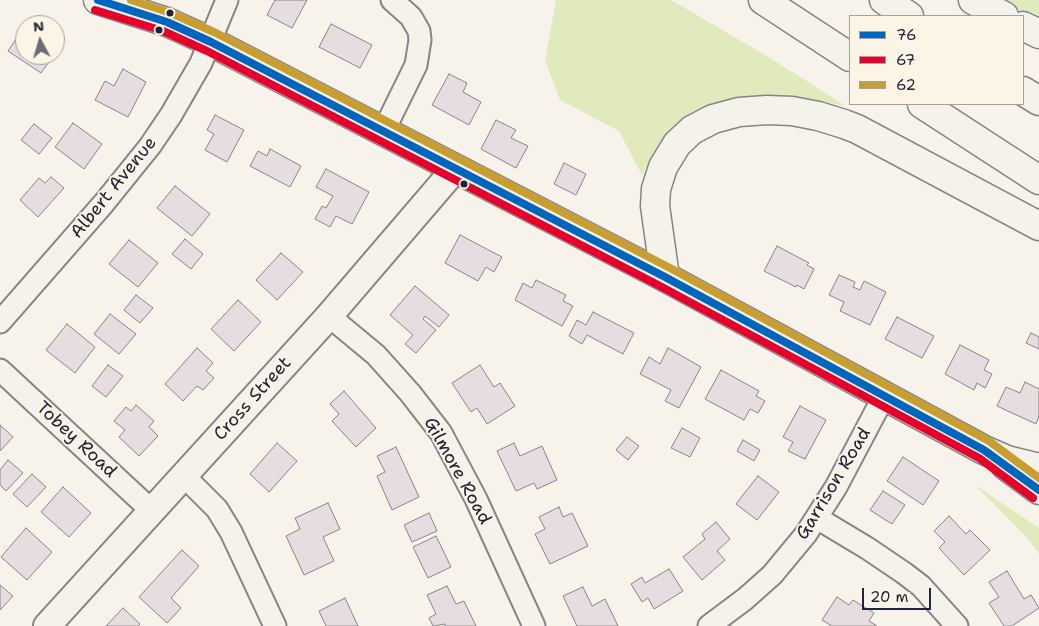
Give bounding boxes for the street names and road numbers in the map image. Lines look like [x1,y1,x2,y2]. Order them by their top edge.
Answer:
street label: Albert Avenue [66,133,162,243]
street label: Cross Street [210,353,296,445]
street label: Tobey Road [31,397,121,483]
street label: Gilmore Road [419,414,495,528]
street label: Garrison Road [792,424,876,544]

